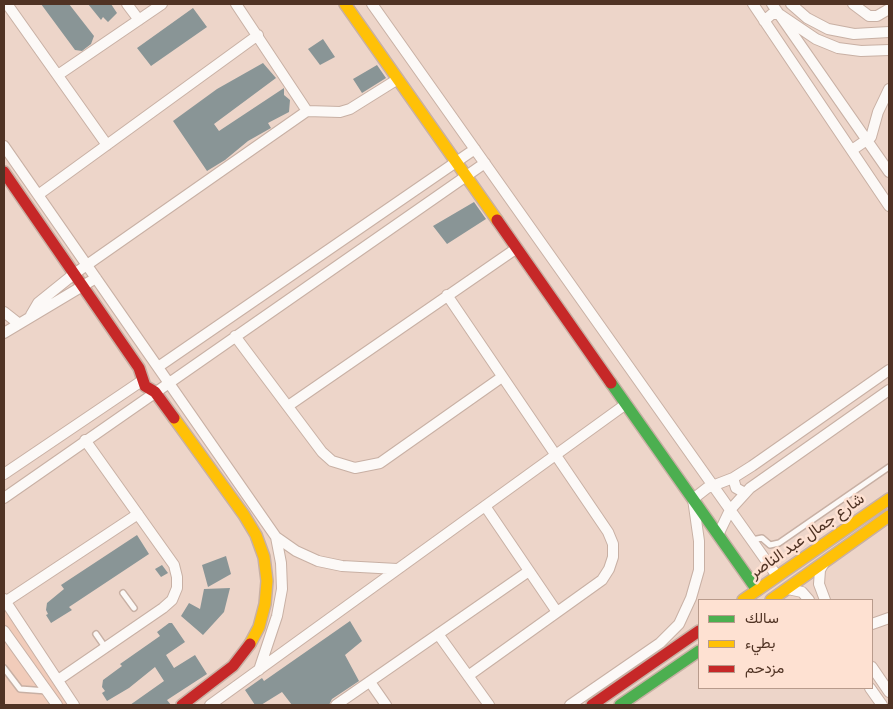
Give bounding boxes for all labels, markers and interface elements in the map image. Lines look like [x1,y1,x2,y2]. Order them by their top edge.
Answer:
street label: شارع جمال عبد الناصر [746,489,868,583]
legend [698,599,873,689]
text: سالك [745,607,779,628]
text: بطيء [745,632,775,653]
text: مزدحم [745,657,784,678]

